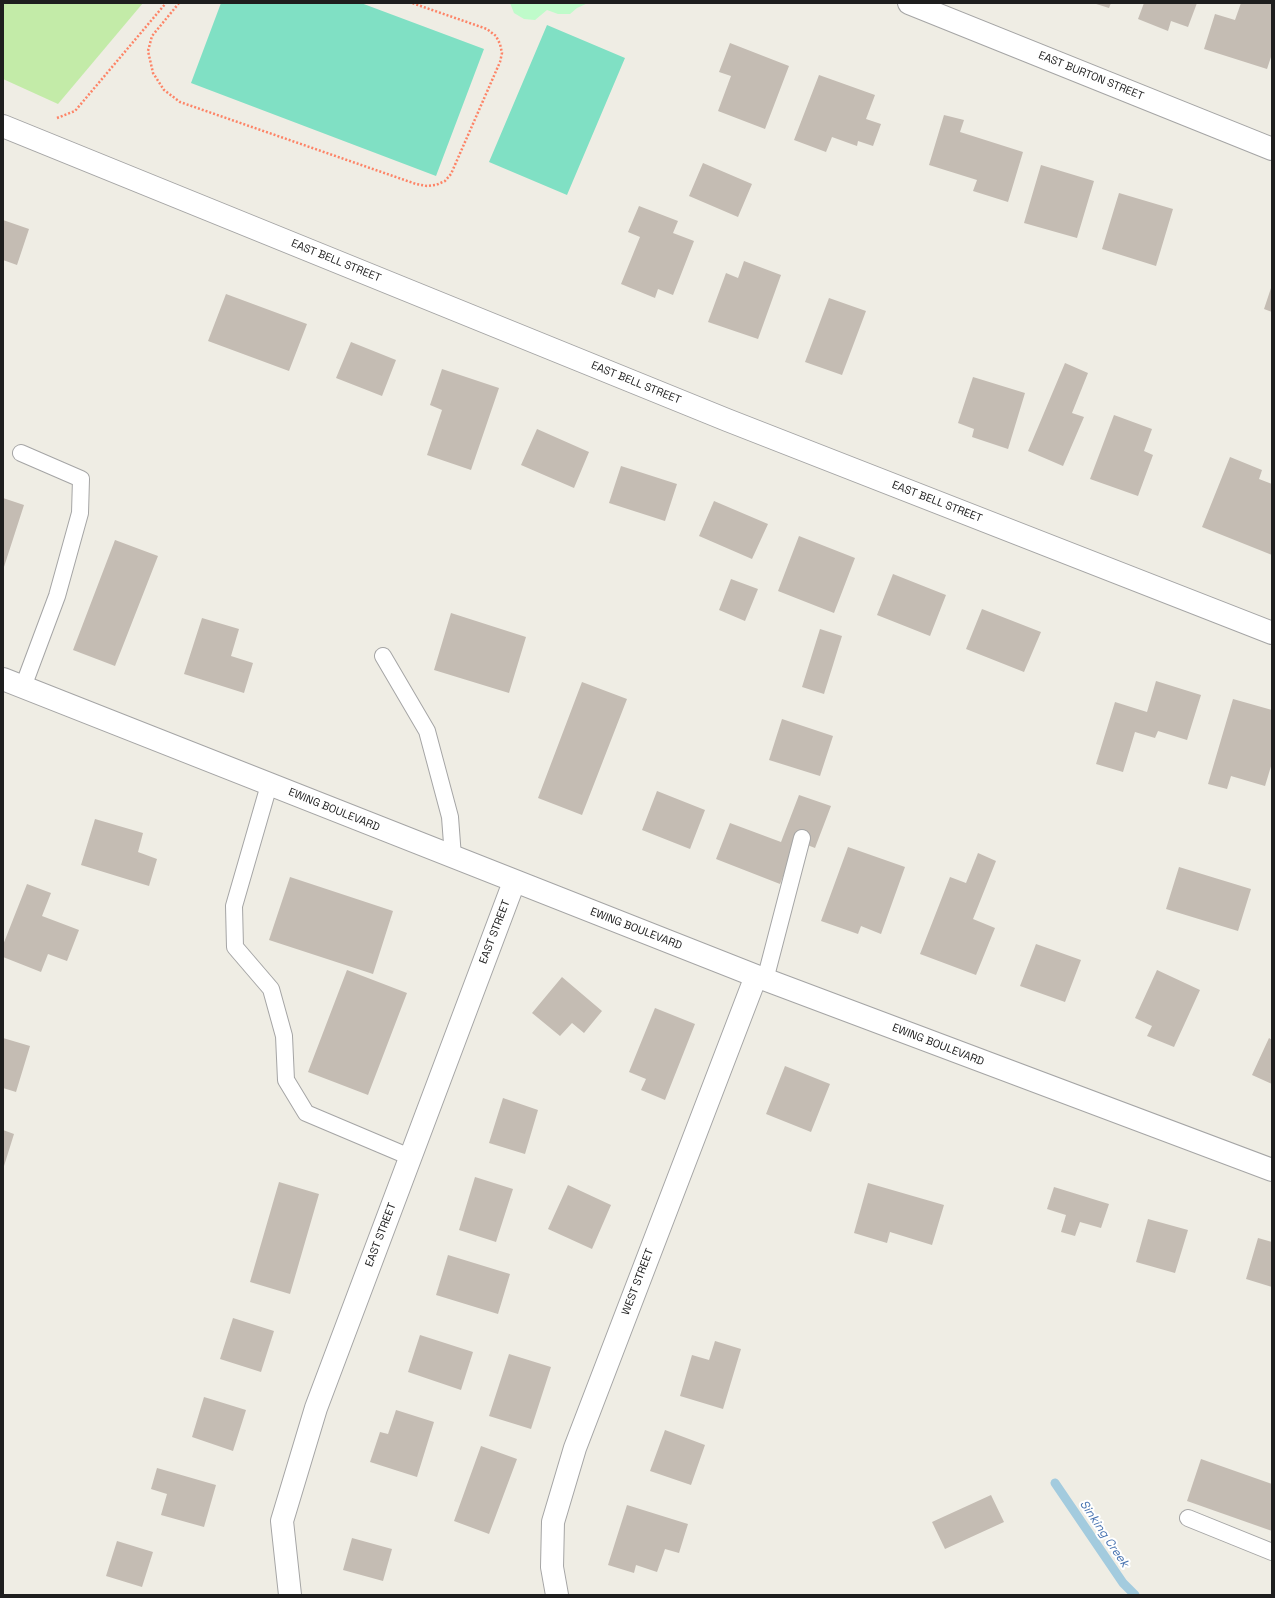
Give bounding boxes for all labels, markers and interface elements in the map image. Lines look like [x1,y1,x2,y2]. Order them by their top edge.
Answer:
street label: EAST BURTON STREET [1036,49,1146,103]
street label: EAST BELL STREET [289,237,383,285]
street label: EAST BELL STREET [589,359,683,407]
street label: EAST BELL STREET [890,479,984,525]
street label: EWING BOULEVARD [286,786,382,834]
street label: EAST STREET [477,898,513,966]
street label: EWING BOULEVARD [588,905,684,953]
street label: EWING BOULEVARD [890,1021,986,1069]
street label: EAST STREET [363,1201,399,1269]
street label: WEST STREET [619,1247,657,1317]
water label: Sinking Creek [1076,1498,1132,1570]

